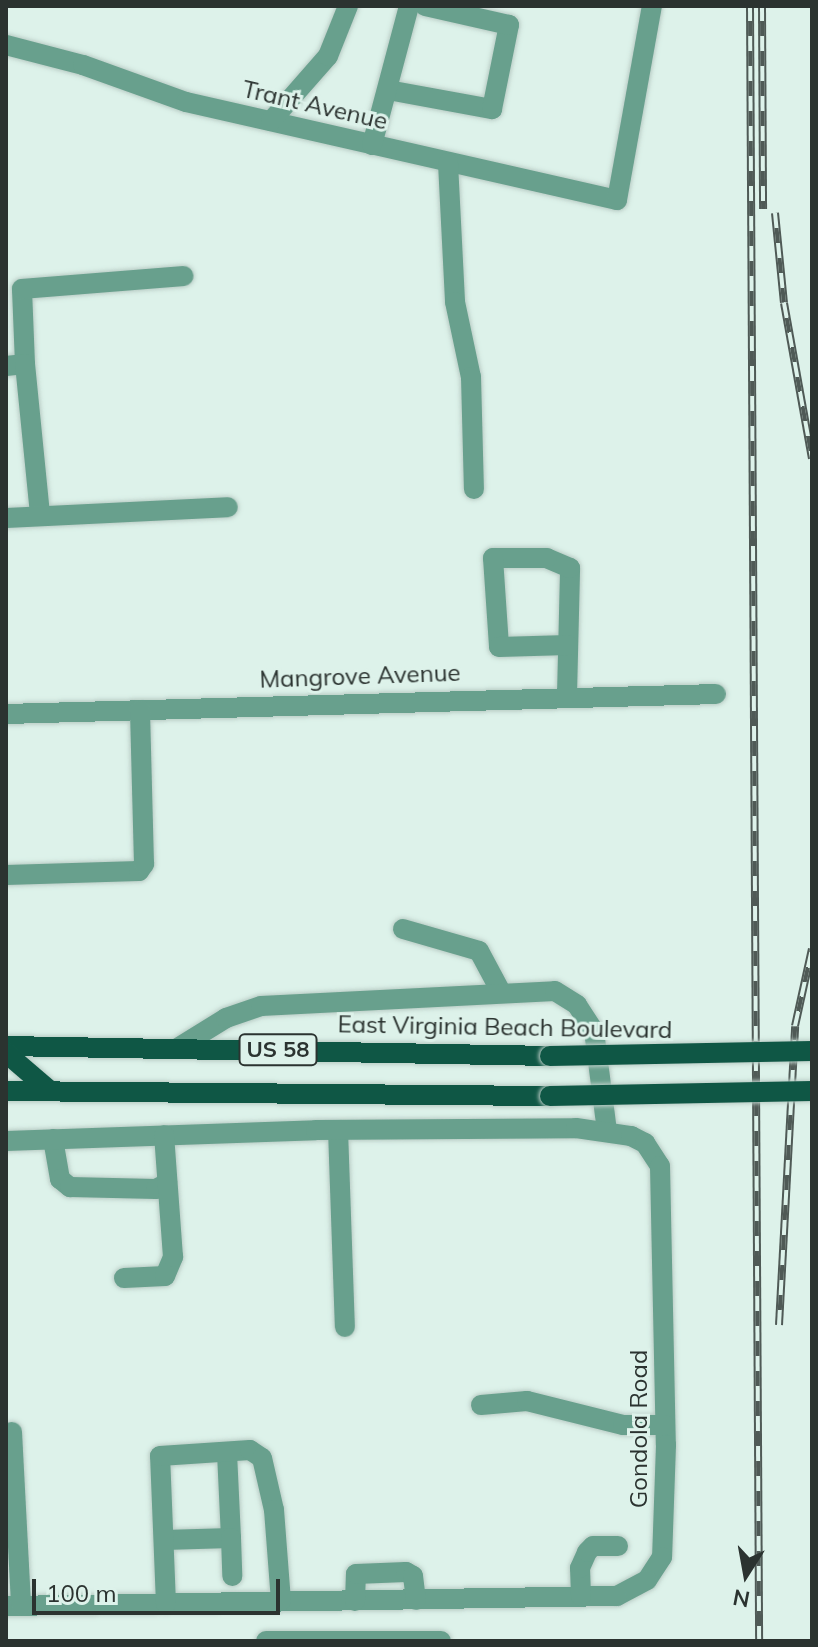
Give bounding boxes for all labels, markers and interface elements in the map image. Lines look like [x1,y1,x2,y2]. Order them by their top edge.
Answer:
street label: Trant Avenue [240,74,390,136]
street label: Mangrove Avenue [259,658,461,694]
street label: East Virginia Beach Boulevard [337,1010,673,1044]
road number: US 58 [238,1032,318,1068]
street label: Gondola Road [625,1350,653,1508]
north arrow [706,1535,786,1615]
scale bar [36,1563,284,1613]
text: 100 m [46,1578,117,1608]
text: N [731,1583,752,1614]

